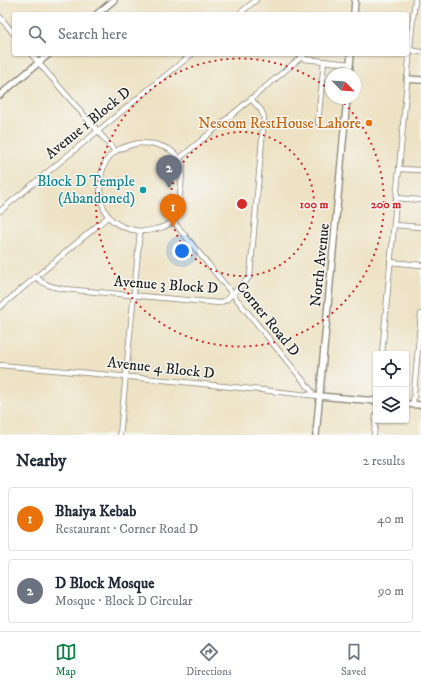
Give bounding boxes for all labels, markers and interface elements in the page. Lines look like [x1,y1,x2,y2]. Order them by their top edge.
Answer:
search box [12,12,409,56]
icon: search [26,23,48,45]
text: Search here [58,25,127,44]
north arrow [325,68,361,104]
street label: Avenue 1 Block D [41,83,135,163]
place label: Nescom RestHouse Lahore [198,114,361,133]
marker: Nescom RestHouse Lahore [364,118,374,128]
pin: 2 [156,155,182,188]
place label: Block D Temple (Abandoned) [37,172,135,208]
marker: Block D Temple (Abandoned) [138,185,148,195]
pin: 1 [160,194,186,227]
centre of rings [235,197,249,211]
text: 100 m [300,197,328,212]
text: 200 m [371,197,401,212]
street label: North Avenue [306,222,334,308]
your location [172,241,192,261]
street label: Avenue 3 Block D [113,272,219,298]
street label: Corner Road D [232,278,304,360]
map controls [373,351,409,423]
button: locate [373,351,409,387]
street label: Avenue 4 Block D [106,353,216,383]
button: layers [373,387,409,423]
text: Nearby [16,450,66,472]
text: 2 results [363,453,405,469]
text: Bhaiya Kebab [55,502,136,521]
text: 1 [28,511,32,527]
text: 40 m [377,511,404,527]
text: Restaurant · Corner Road D [55,521,198,537]
text: D Block Mosque [55,574,154,593]
text: 2 [27,583,33,599]
text: 90 m [378,583,404,599]
text: Mosque · Block D Circular [55,593,193,609]
tab: Map [55,641,77,679]
tab: Directions [186,641,232,679]
tab: Saved [341,641,366,679]

